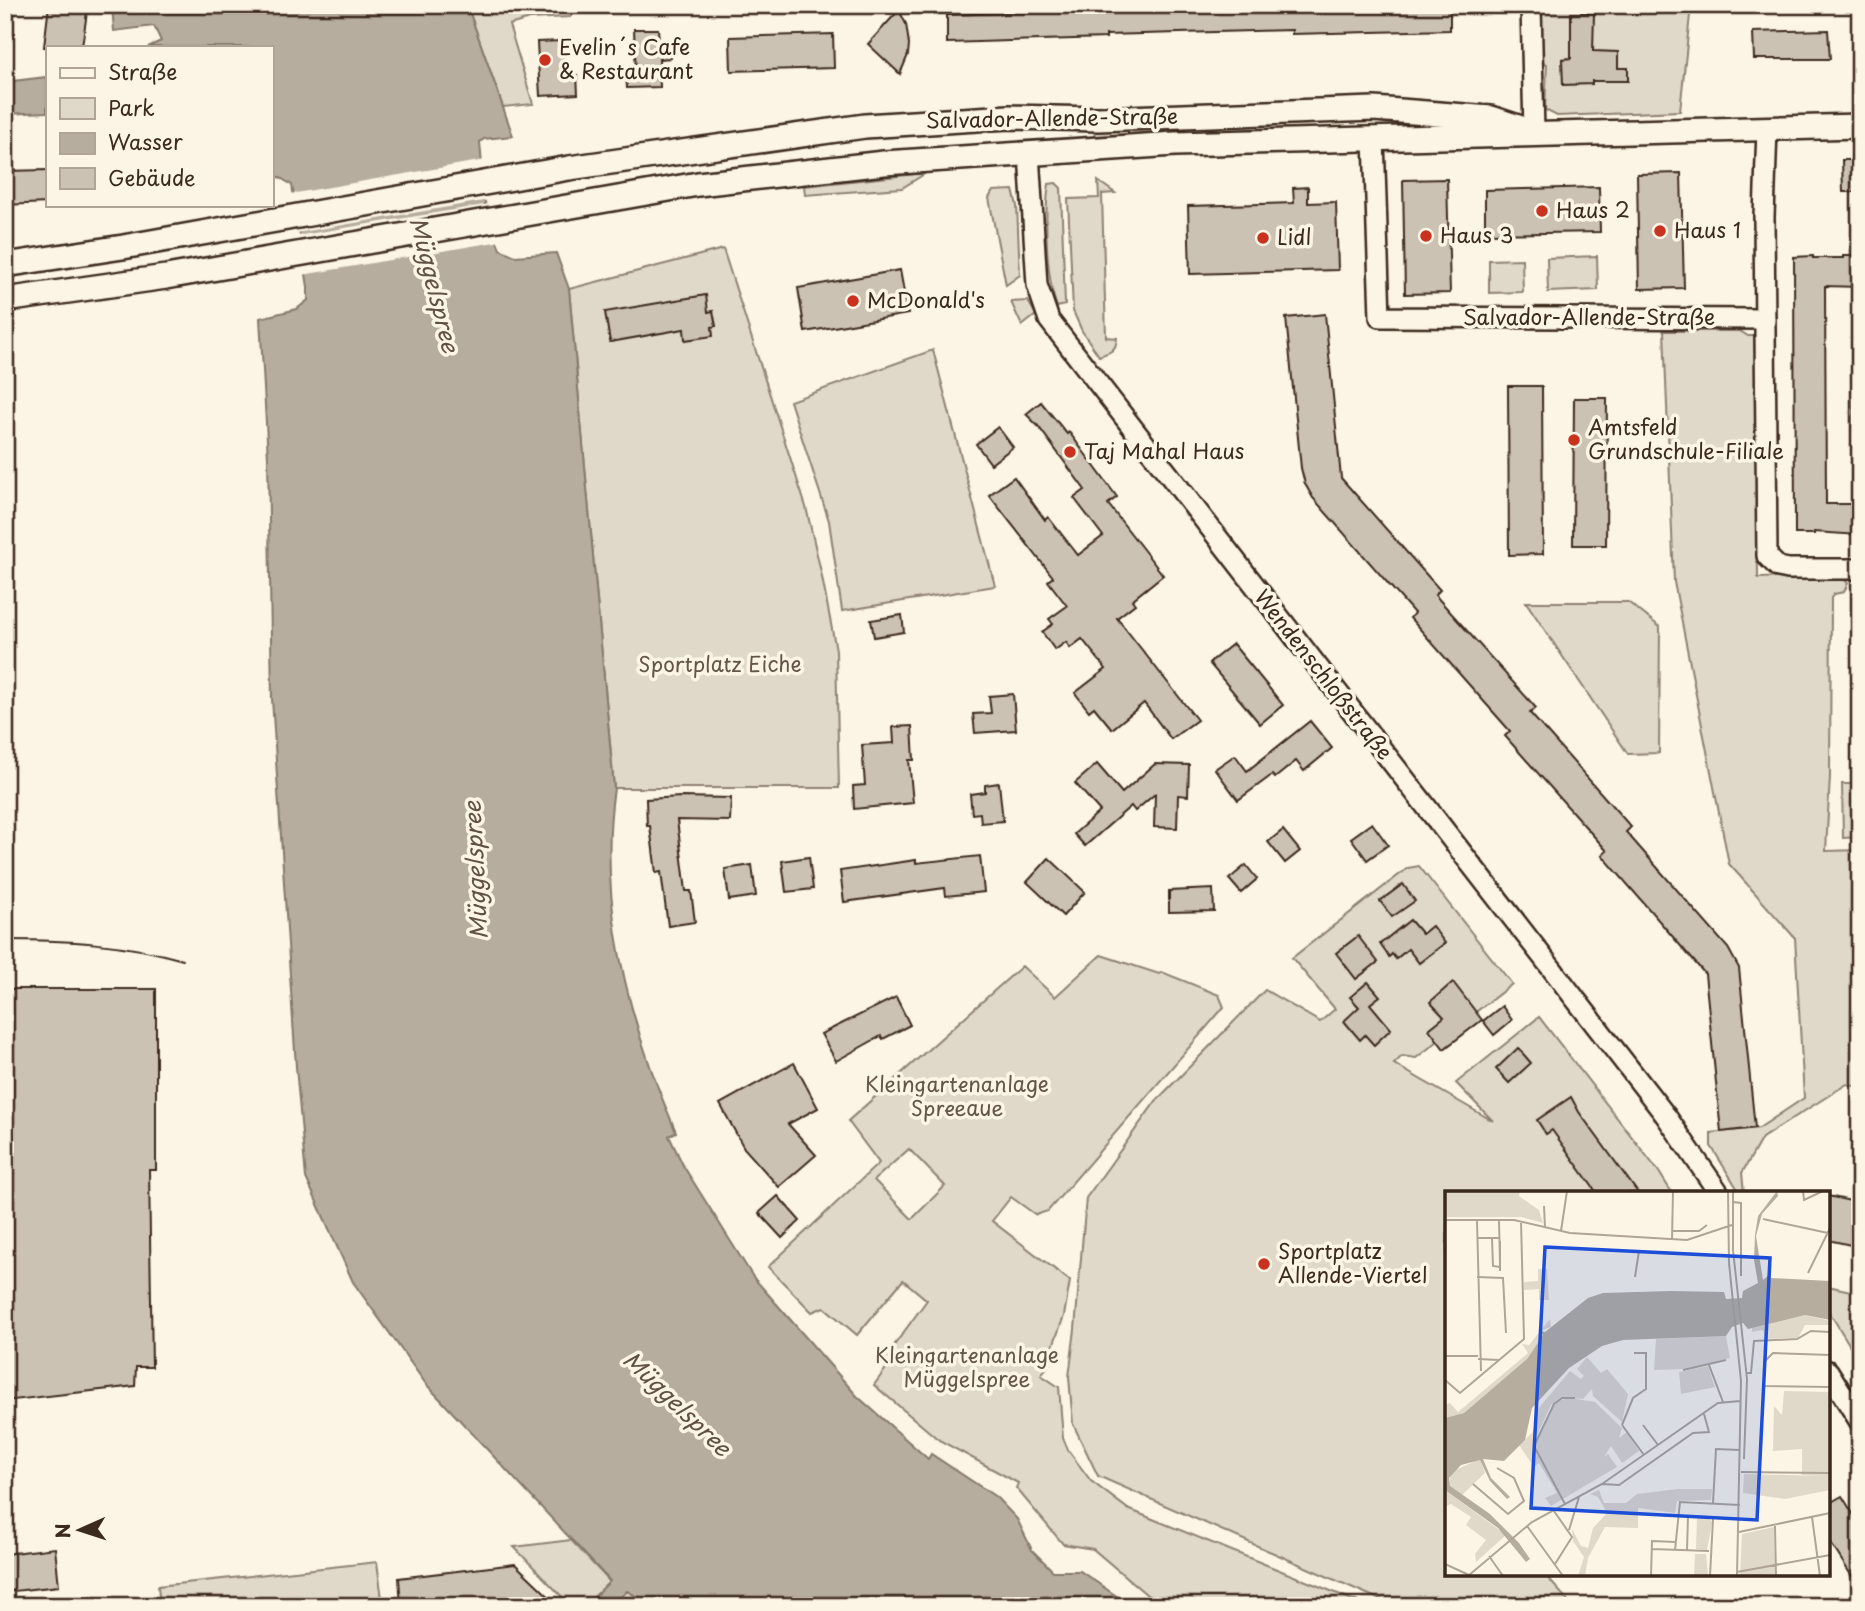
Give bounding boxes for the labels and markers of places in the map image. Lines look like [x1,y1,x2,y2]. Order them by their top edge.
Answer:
place label: Evelin´s Cafe & Restaurant [559,30,693,86]
marker: Evelin´s Cafe & Restaurant [537,52,553,68]
place label: Haus 2 [1556,193,1630,225]
marker: Haus 2 [1534,203,1550,219]
place label: Haus 1 [1674,213,1741,245]
place label: Haus 3 [1440,218,1513,250]
place label: Lidl [1277,220,1312,252]
marker: Haus 1 [1652,223,1668,239]
marker: Haus 3 [1418,228,1434,244]
marker: Lidl [1255,230,1271,246]
place label: McDonald's [867,283,985,315]
marker: McDonald's [845,293,861,309]
place label: Amtsfeld Grundschule-Filiale [1588,410,1784,466]
marker: Amtsfeld Grundschule-Filiale [1566,432,1582,448]
place label: Taj Mahal Haus [1084,434,1244,466]
marker: Taj Mahal Haus [1062,444,1078,460]
place label: Sportplatz Allende-Viertel [1278,1234,1427,1290]
marker: Sportplatz Allende-Viertel [1256,1256,1272,1272]

